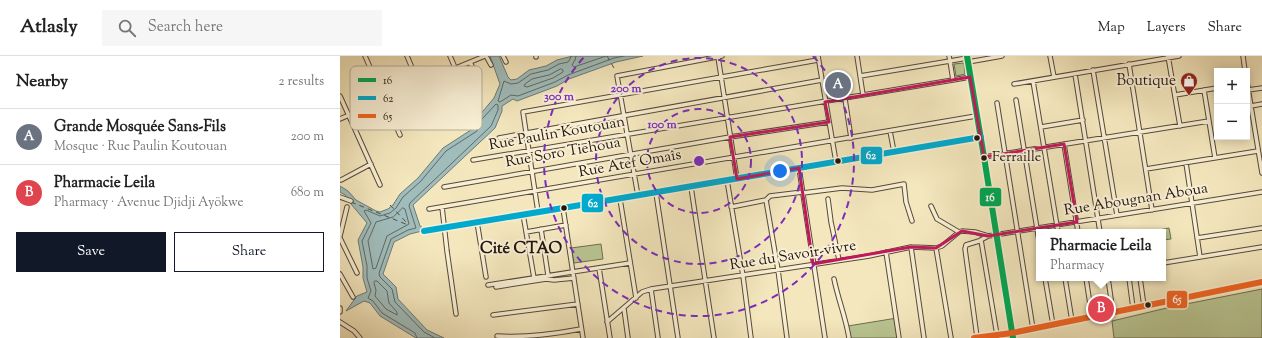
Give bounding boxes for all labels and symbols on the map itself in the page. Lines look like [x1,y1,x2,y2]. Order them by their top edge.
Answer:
legend [350,66,482,130]
pin: A [825,70,851,100]
place label: Boutique [1117,71,1176,92]
shop icon: Boutique [1179,71,1199,96]
text: 16 [383,73,392,89]
text: 200 m [611,80,641,98]
text: 300 m [544,88,574,106]
text: 62 [383,91,394,107]
text: 65 [383,109,392,125]
street label: Rue Paulin Koutouan [487,112,627,156]
text: 100 m [646,116,677,134]
street label: Rue Soro Tiehoua [504,133,622,173]
unlabelled marker [972,133,982,143]
street label: Rue Atef Omaîs [577,145,683,183]
line badge: 62 [860,146,883,165]
text: 62 [866,148,877,164]
place label: Ferraille [992,148,1041,168]
marker: Ferraille [979,153,989,163]
centre of rings [692,154,706,168]
unlabelled marker [833,156,843,166]
your location [770,161,790,181]
street label: Rue Abougnan Aboua [1063,178,1210,222]
line badge: 16 [979,187,1002,207]
text: 16 [984,190,995,206]
line badge: 62 [581,193,604,213]
text: 62 [588,196,599,212]
unlabelled marker [559,203,569,213]
street label: Rue du Savoir-vivre [728,236,858,276]
district label: Cité CTAO [480,238,562,261]
line badge: 65 [1166,290,1188,309]
text: 65 [1172,292,1182,308]
pin: B [1088,294,1114,324]
unlabelled marker [1143,300,1153,310]

